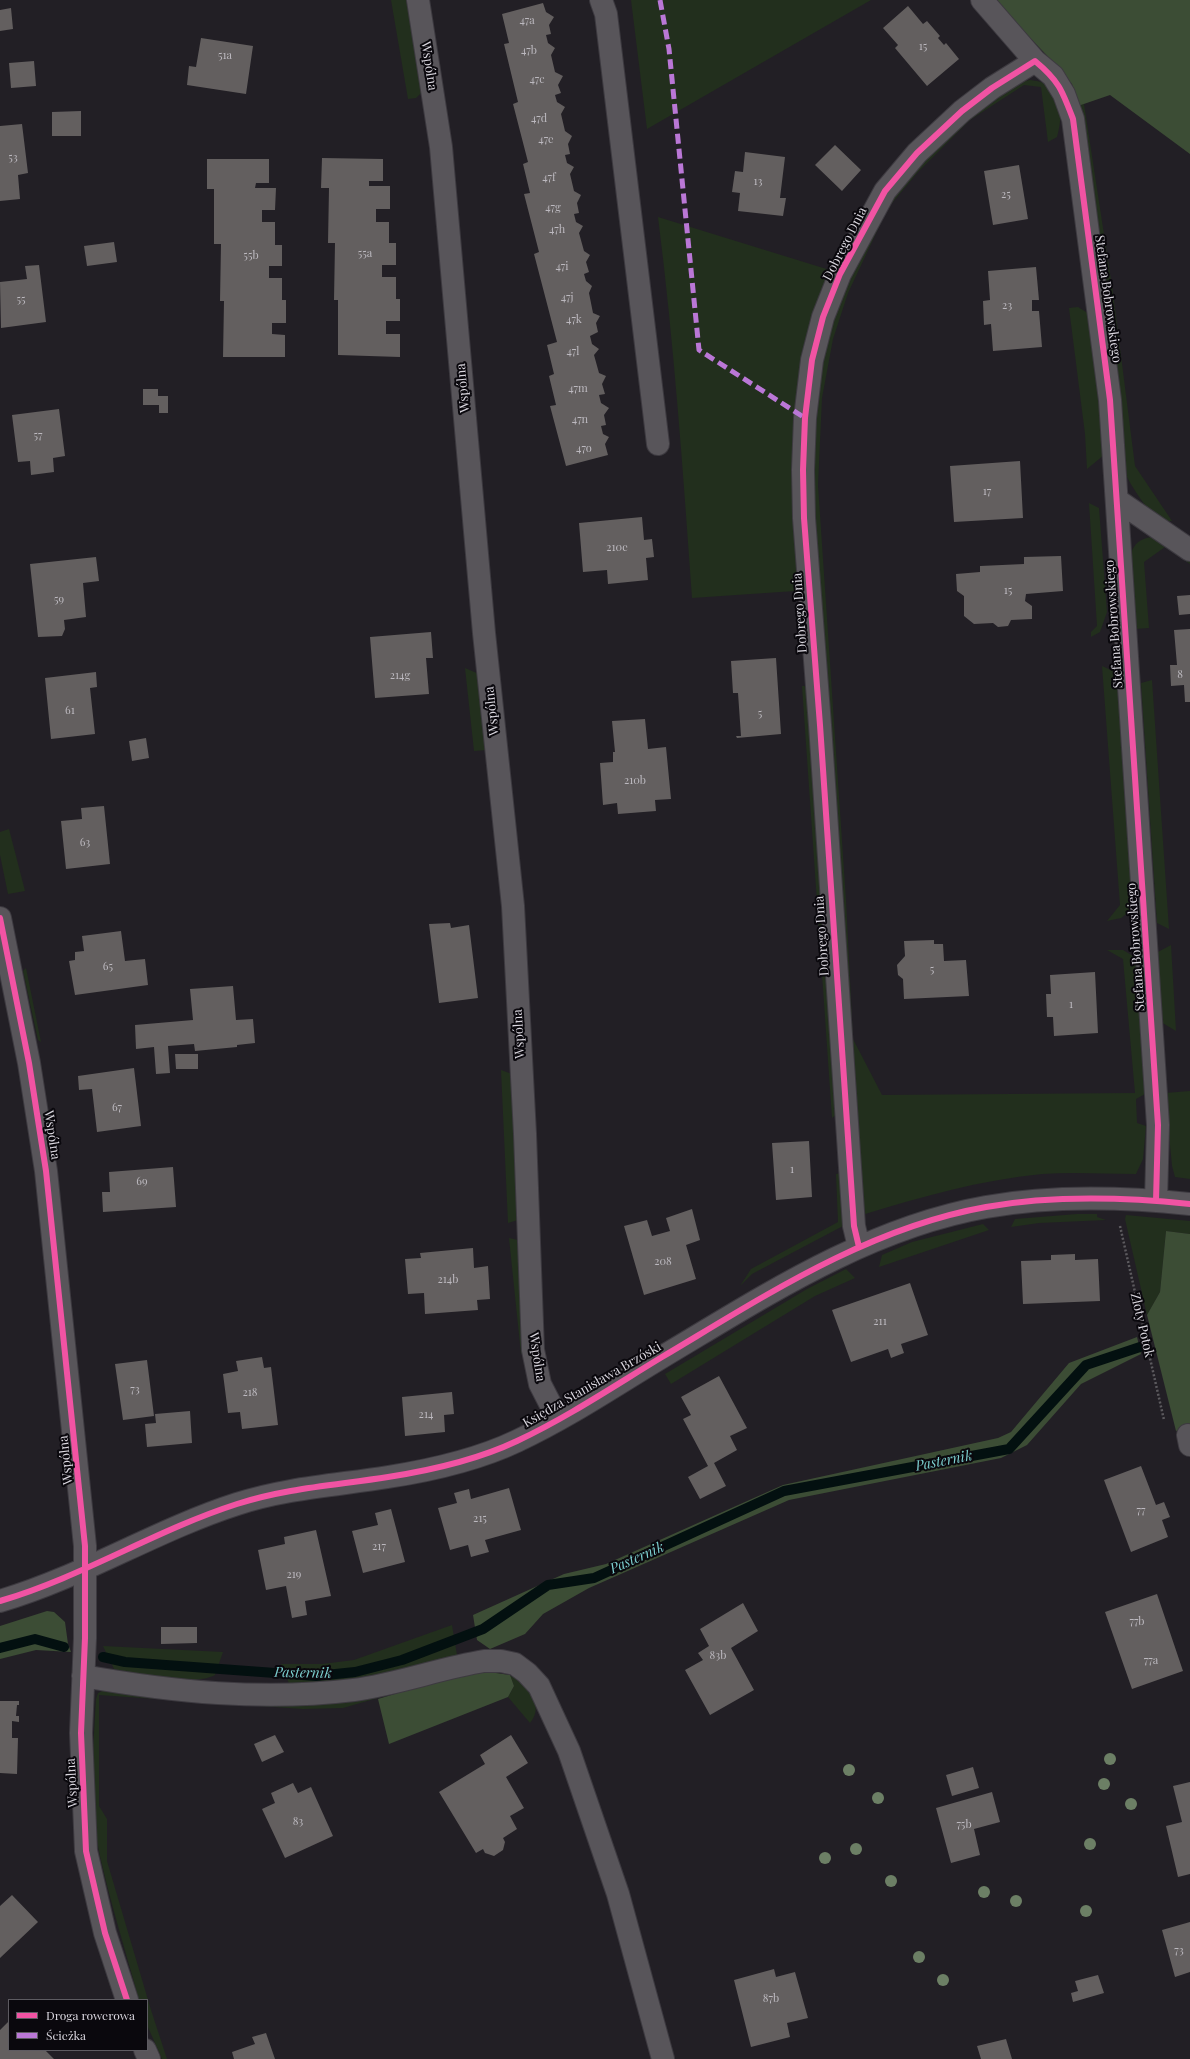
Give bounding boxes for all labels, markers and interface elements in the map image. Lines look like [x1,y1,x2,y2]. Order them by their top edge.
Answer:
house number: 47a [519,14,535,28]
street label: Wspólna [417,40,441,92]
house number: 15 [919,40,927,54]
house number: 47b [521,44,537,58]
house number: 51a [218,49,232,63]
house number: 47c [529,73,545,87]
house number: 47d [531,112,547,126]
house number: 47e [538,133,554,147]
house number: 53 [8,151,18,165]
house number: 47f [542,171,556,185]
house number: 13 [754,175,762,189]
house number: 25 [1001,188,1011,202]
house number: 47g [545,201,561,215]
street label: Dobrego Dnia [820,205,870,283]
house number: 47h [549,223,565,237]
street label: Stefana Bobrowskiego [1091,234,1125,364]
house number: 55a [358,247,372,261]
house number: 55b [243,249,259,263]
house number: 47i [556,260,568,274]
house number: 47j [561,291,573,305]
house number: 55 [16,293,26,307]
house number: 23 [1002,299,1012,313]
house number: 47k [566,313,582,327]
house number: 47l [567,345,579,359]
street label: Wspólna [453,363,473,413]
house number: 47m [568,382,588,396]
house number: 47n [572,413,588,427]
house number: 57 [33,429,43,443]
house number: 47o [576,442,592,456]
house number: 17 [983,485,991,499]
house number: 210e [606,541,628,555]
street label: Stefana Bobrowskiego [1102,559,1126,689]
street label: Dobrego Dnia [789,572,811,654]
house number: 15 [1004,584,1012,598]
house number: 59 [54,593,64,607]
house number: 8 [1177,668,1183,682]
house number: 214g [390,669,410,683]
street label: Wspólna [482,686,502,736]
house number: 61 [65,704,75,718]
house number: 5 [758,707,762,721]
house number: 210b [624,774,646,788]
house number: 63 [80,836,90,850]
street label: Stefana Bobrowskiego [1124,882,1148,1012]
street label: Dobrego Dnia [811,895,833,977]
house number: 65 [103,960,113,974]
house number: 5 [930,963,934,977]
house number: 1 [1069,998,1073,1012]
street label: Wspólna [510,1009,528,1059]
house number: 67 [112,1101,122,1115]
street label: Wspólna [40,1109,64,1161]
house number: 1 [790,1163,794,1177]
house number: 69 [136,1175,148,1189]
house number: 208 [654,1255,672,1269]
house number: 214b [438,1273,458,1287]
street label: Złoty Potok [1127,1291,1157,1359]
house number: 211 [873,1315,887,1329]
street label: Wspólna [525,1331,549,1383]
street label: Księdza Stanisława Brzóski [520,1339,664,1431]
house number: 73 [130,1383,140,1397]
house number: 218 [242,1386,258,1400]
house number: 214 [419,1408,433,1422]
street label: Wspólna [56,1435,76,1485]
water label: Pasternik [914,1447,974,1475]
house number: 77 [1137,1504,1145,1518]
house number: 215 [473,1512,487,1526]
water label: Pasternik [607,1539,667,1577]
house number: 217 [372,1540,386,1554]
house number: 219 [287,1568,301,1582]
house number: 77b [1129,1615,1145,1629]
house number: 83b [710,1649,726,1663]
house number: 77a [1144,1654,1158,1668]
water label: Pasternik [274,1664,332,1682]
street label: Wspólna [63,1758,81,1808]
house number: 83 [293,1815,303,1829]
house number: 75b [956,1818,972,1832]
house number: 73 [1174,1944,1184,1958]
house number: 87b [763,1992,779,2006]
legend [8,1999,148,2051]
text: Droga rowerowa [46,2007,135,2023]
text: Ścieżka [46,2027,86,2043]

